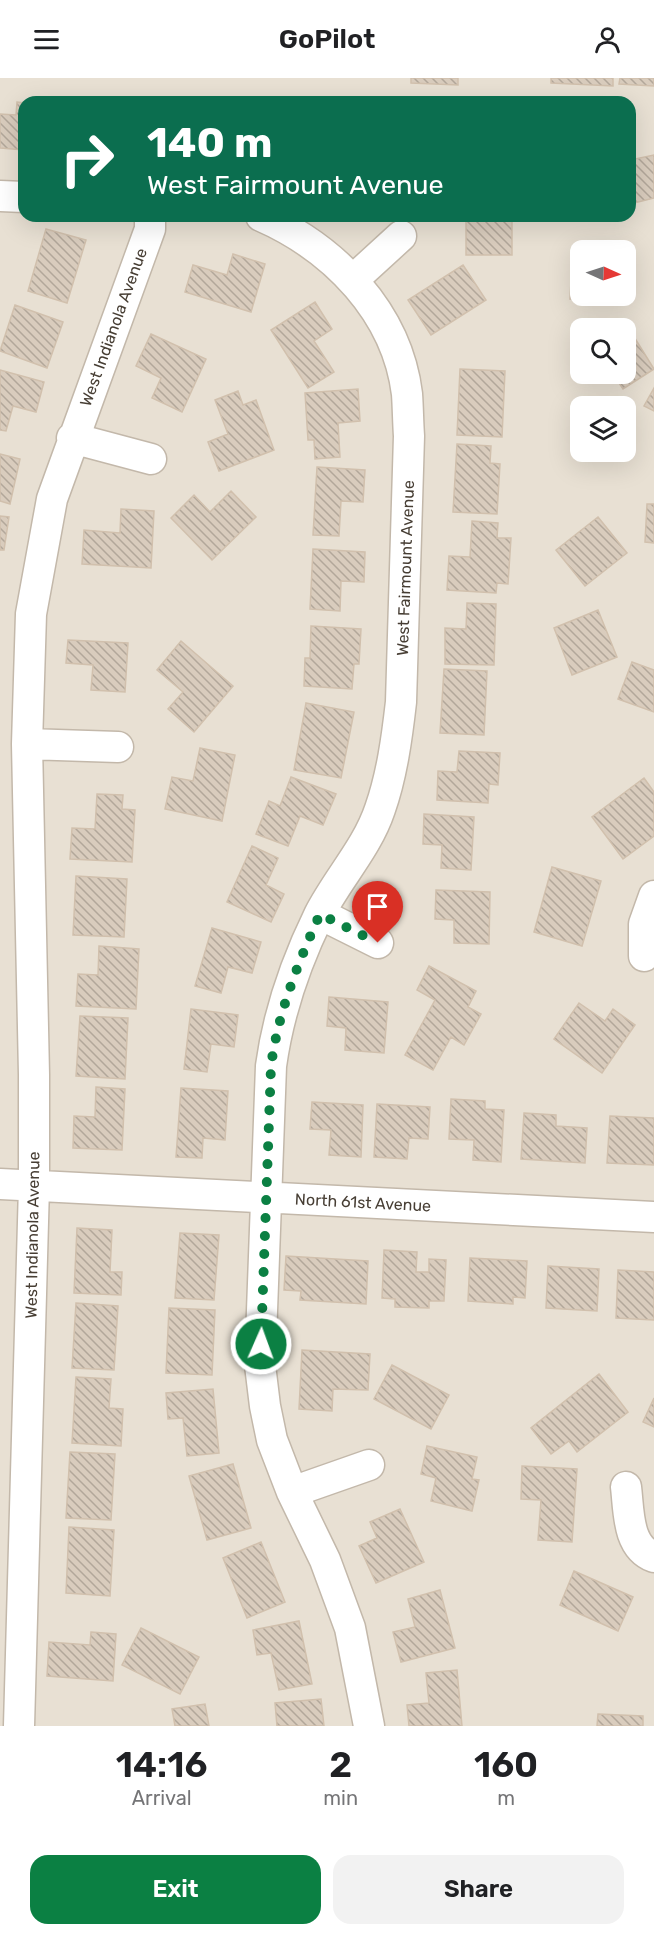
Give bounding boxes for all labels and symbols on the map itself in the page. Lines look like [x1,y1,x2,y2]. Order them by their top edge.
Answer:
north arrow [570,240,636,306]
street label: West Indianola Avenue [76,245,151,409]
street label: West Fairmount Avenue [393,480,418,656]
pin [352,881,403,943]
street label: West Indianola Avenue [22,1151,43,1319]
street label: North 61st Avenue [294,1189,432,1216]
position arrow [229,1312,293,1376]

